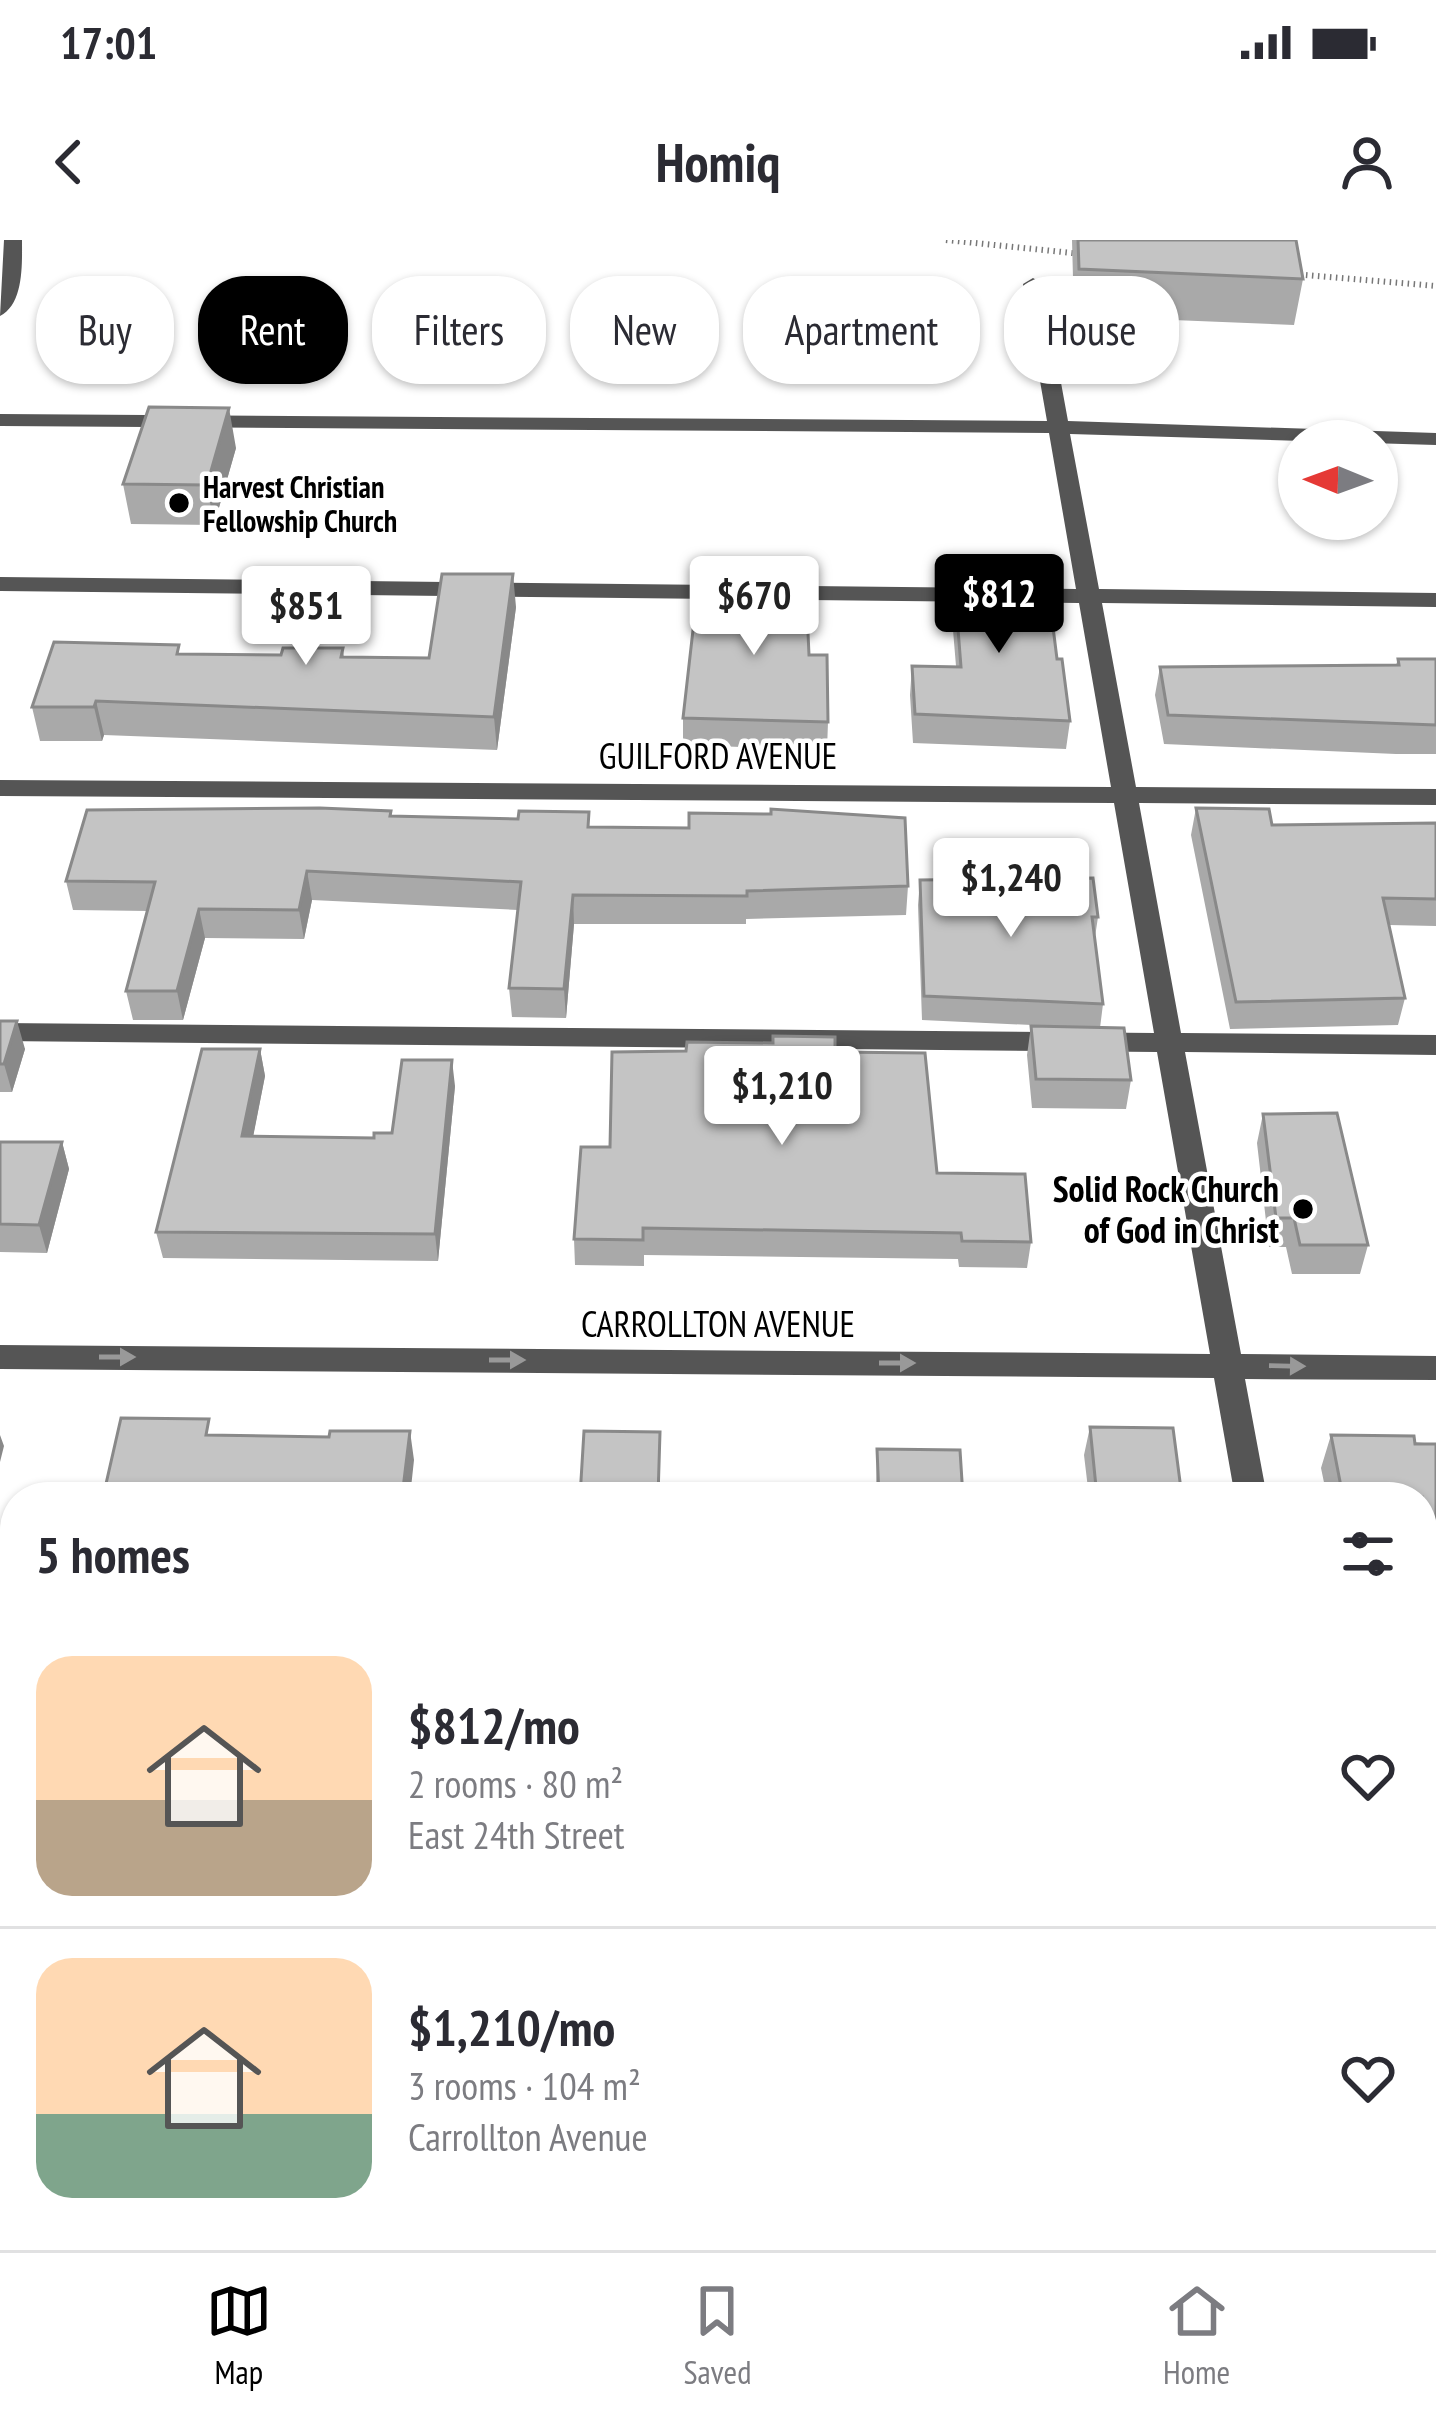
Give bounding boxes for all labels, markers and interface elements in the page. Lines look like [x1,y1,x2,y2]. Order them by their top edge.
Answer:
text: 17:01 [60,13,157,71]
text: Homiq [656,127,780,197]
icon: back [36,129,102,195]
icon: person [1334,129,1400,195]
chip: Buy [36,276,174,384]
chip: Rent [198,276,348,384]
chip: Filters [372,276,546,384]
chip: New [570,276,719,384]
chip: Apartment [743,276,980,384]
chip: House [1004,276,1179,384]
north arrow [1278,420,1398,540]
map controls [1278,420,1398,540]
place label: Harvest Christian Fellowship Church [203,467,397,540]
marker: Harvest Christian Fellowship Church [166,490,192,516]
pin: $812 [928,554,1070,656]
pin: $670 [683,556,825,658]
pin: $851 [235,566,377,668]
text: $812 [962,567,1036,618]
text: $670 [717,569,791,620]
text: $851 [269,579,343,630]
street label: GUILFORD AVENUE [599,732,837,779]
pin: $1,240 [913,838,1109,940]
text: $1,240 [960,851,1062,902]
pin: $1,210 [684,1046,880,1148]
text: $1,210 [731,1059,833,1110]
place label: Solid Rock Church of God in Christ [1053,1165,1280,1253]
marker: Solid Rock Church of God in Christ [1290,1196,1316,1222]
street label: CARROLLTON AVENUE [581,1300,855,1347]
one-way arrow [99,1348,137,1367]
one-way arrow [489,1351,527,1370]
one-way arrow [879,1354,917,1373]
one-way arrow [1269,1357,1307,1376]
text: 5 homes [36,1521,190,1587]
icon: filters [1335,1521,1401,1587]
text: $812/mo [408,1692,580,1758]
icon: home [132,1704,276,1848]
icon: heart [1335,1743,1401,1809]
text: 2 rooms · 80 m² [408,1758,623,1809]
text: East 24th Street [408,1809,625,1860]
text: $1,210/mo [408,1994,615,2060]
icon: home [132,2006,276,2150]
icon: heart [1335,2045,1401,2111]
text: 3 rooms · 104 m² [408,2060,641,2111]
text: Carrollton Avenue [408,2111,648,2162]
tab: Map [206,2278,272,2393]
tab: Saved [683,2278,751,2393]
tab: Home [1163,2278,1230,2393]

